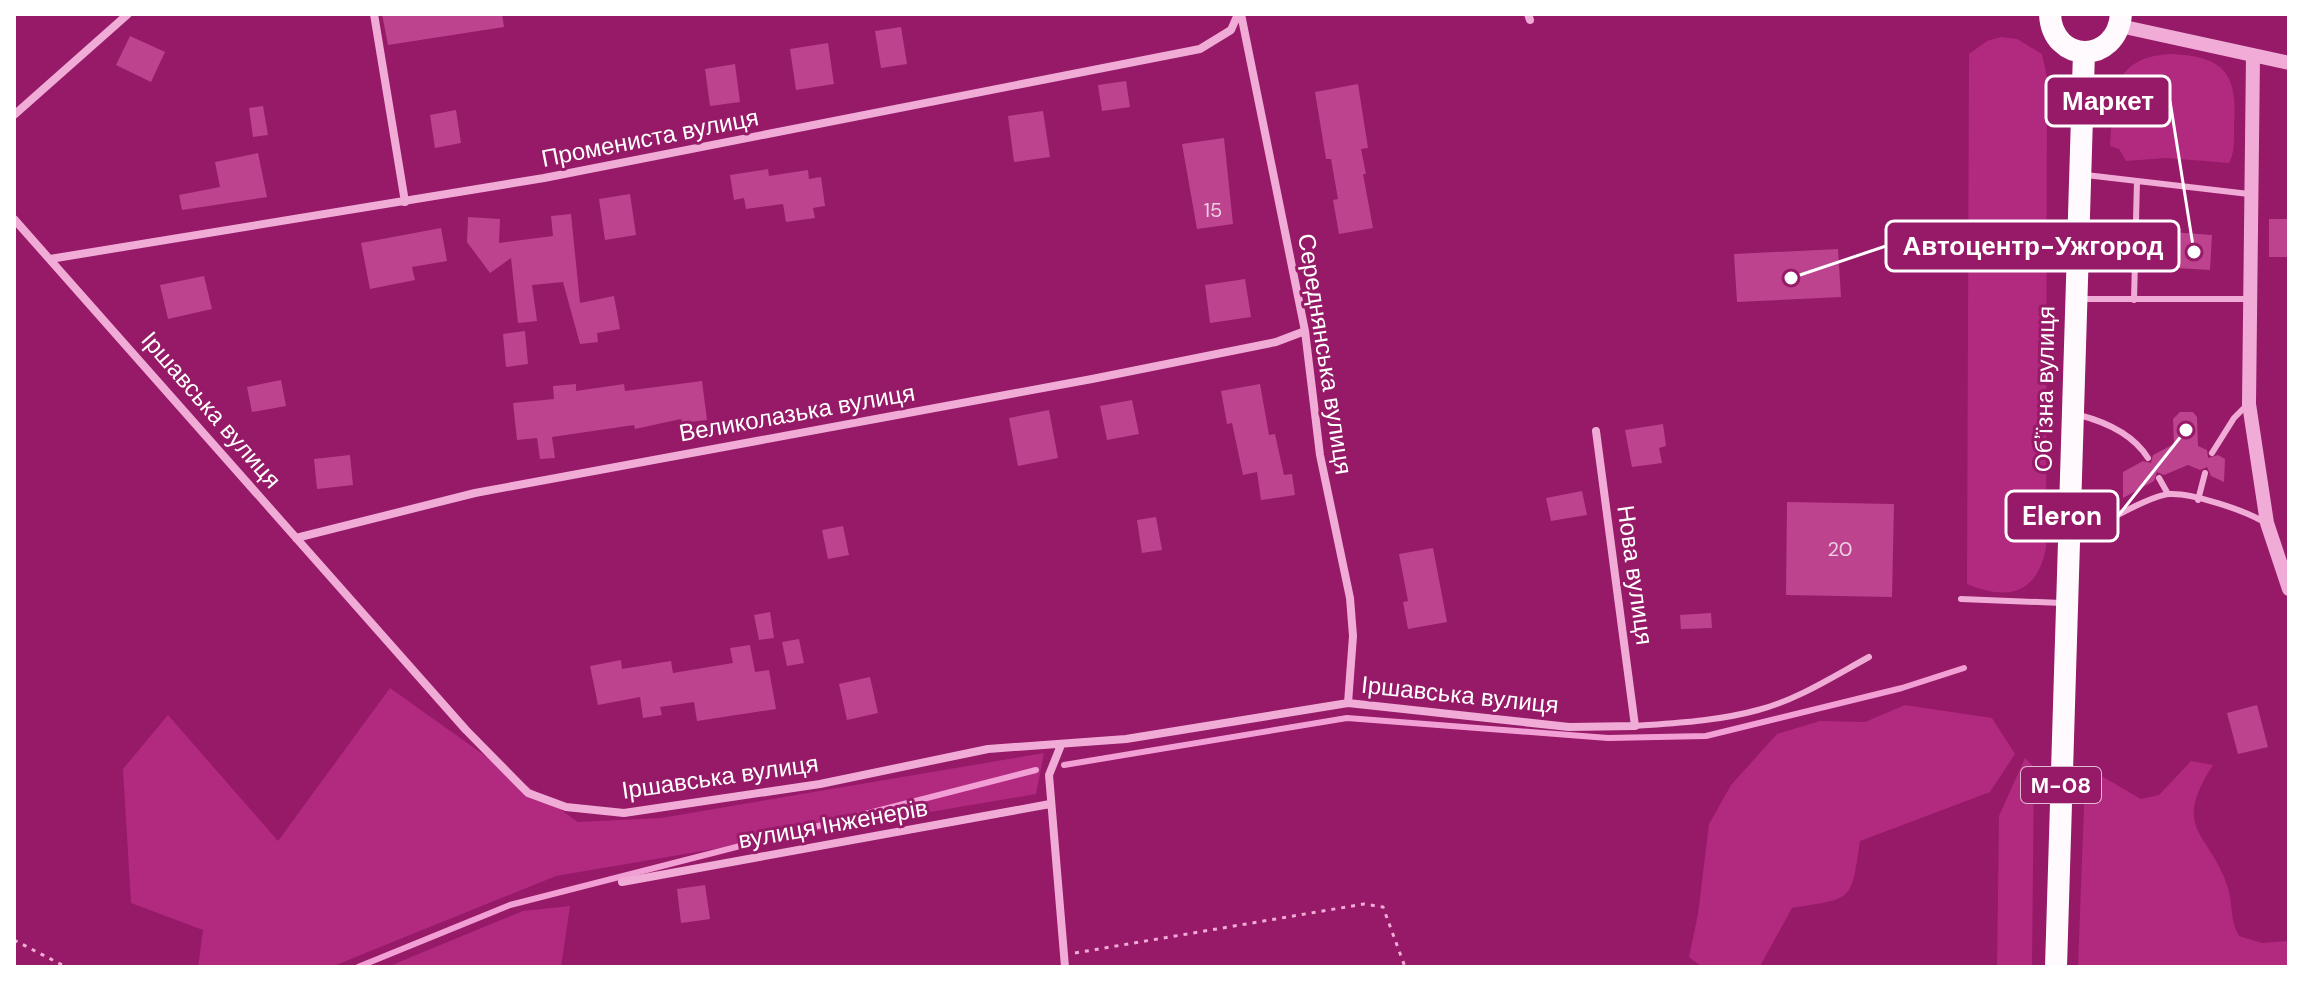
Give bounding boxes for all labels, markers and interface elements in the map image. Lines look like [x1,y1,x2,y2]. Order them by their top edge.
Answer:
callout: Маркет [2046,76,2170,126]
text: Маркет [2062,84,2154,118]
street label: Промениста вулиця [539,101,761,174]
house number: 15 [1204,197,1222,223]
callout: Автоцентр-Ужгород [1886,221,2179,271]
text: Автоцентр-Ужгород [1903,229,2164,263]
street label: Середнянська вулиця [1291,231,1360,477]
street label: Обʼїзна вулиця [2028,306,2061,472]
street label: Іршавська вулиця [135,325,288,495]
street label: Великолазька вулиця [677,377,917,449]
callout: Eleron [2006,491,2118,541]
text: Eleron [2022,499,2102,533]
street label: Нова вулиця [1610,503,1661,647]
house number: 20 [1828,536,1853,562]
street label: Іршавська вулиця [1360,669,1560,720]
street label: Іршавська вулиця [620,747,820,806]
road number: М-08 [2021,767,2101,803]
street label: вулиця Інженерів [736,792,930,855]

